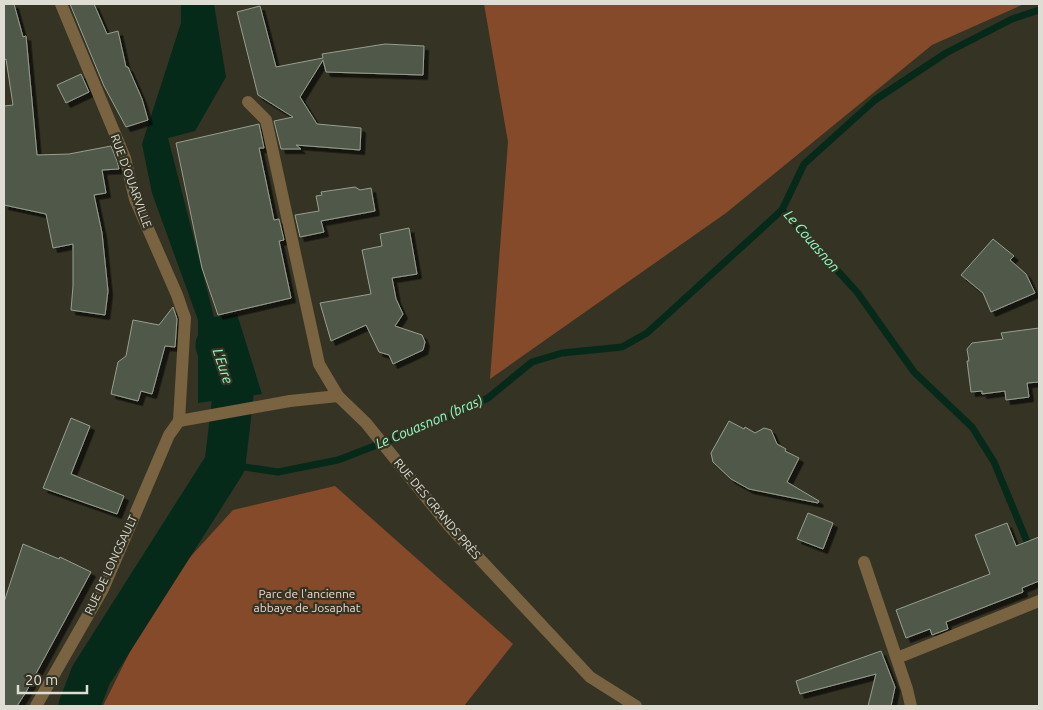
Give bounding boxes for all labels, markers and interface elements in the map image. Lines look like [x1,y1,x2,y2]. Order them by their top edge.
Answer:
street label: RUE D'OUARVILLE [108,132,155,230]
water label: Le Couasnon [781,207,843,275]
water label: L'Eure [210,346,236,386]
water label: Le Couasnon (bras) [373,392,485,452]
street label: RUE DES GRANDS PRÈS [392,456,483,561]
street label: RUE DE LONGSAULT [82,513,140,617]
park label: Parc de l'ancienne abbaye de Josaphat [254,587,361,614]
scale bar [18,662,86,694]
text: 20 m [25,671,58,688]

